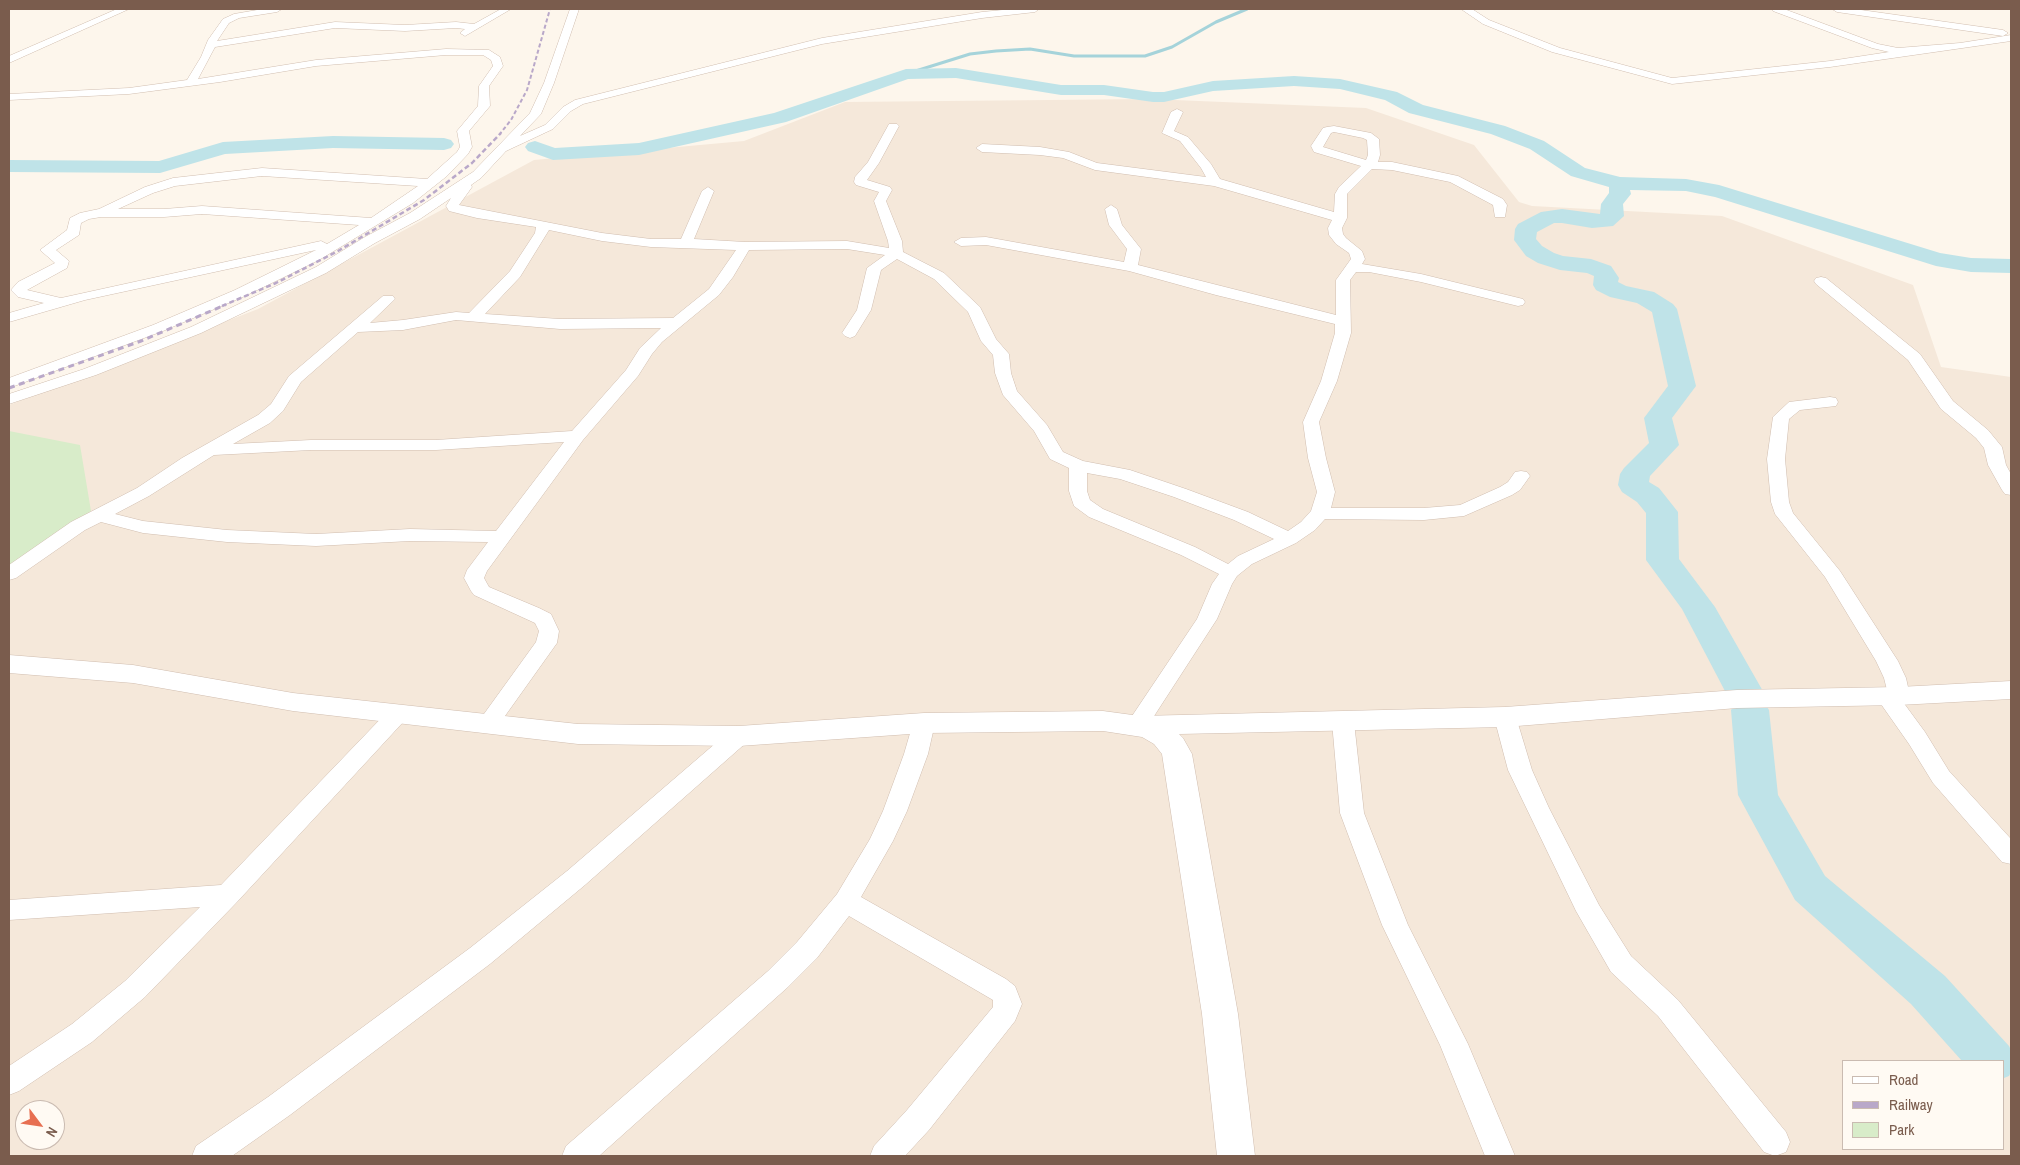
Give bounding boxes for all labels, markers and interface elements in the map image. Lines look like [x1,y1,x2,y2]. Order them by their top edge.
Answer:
legend [1842,1060,2005,1150]
text: Road [1889,1069,1918,1090]
text: Railway [1889,1094,1933,1115]
north arrow [15,1100,65,1150]
text: Park [1889,1119,1914,1140]
text: N [42,1124,62,1140]

